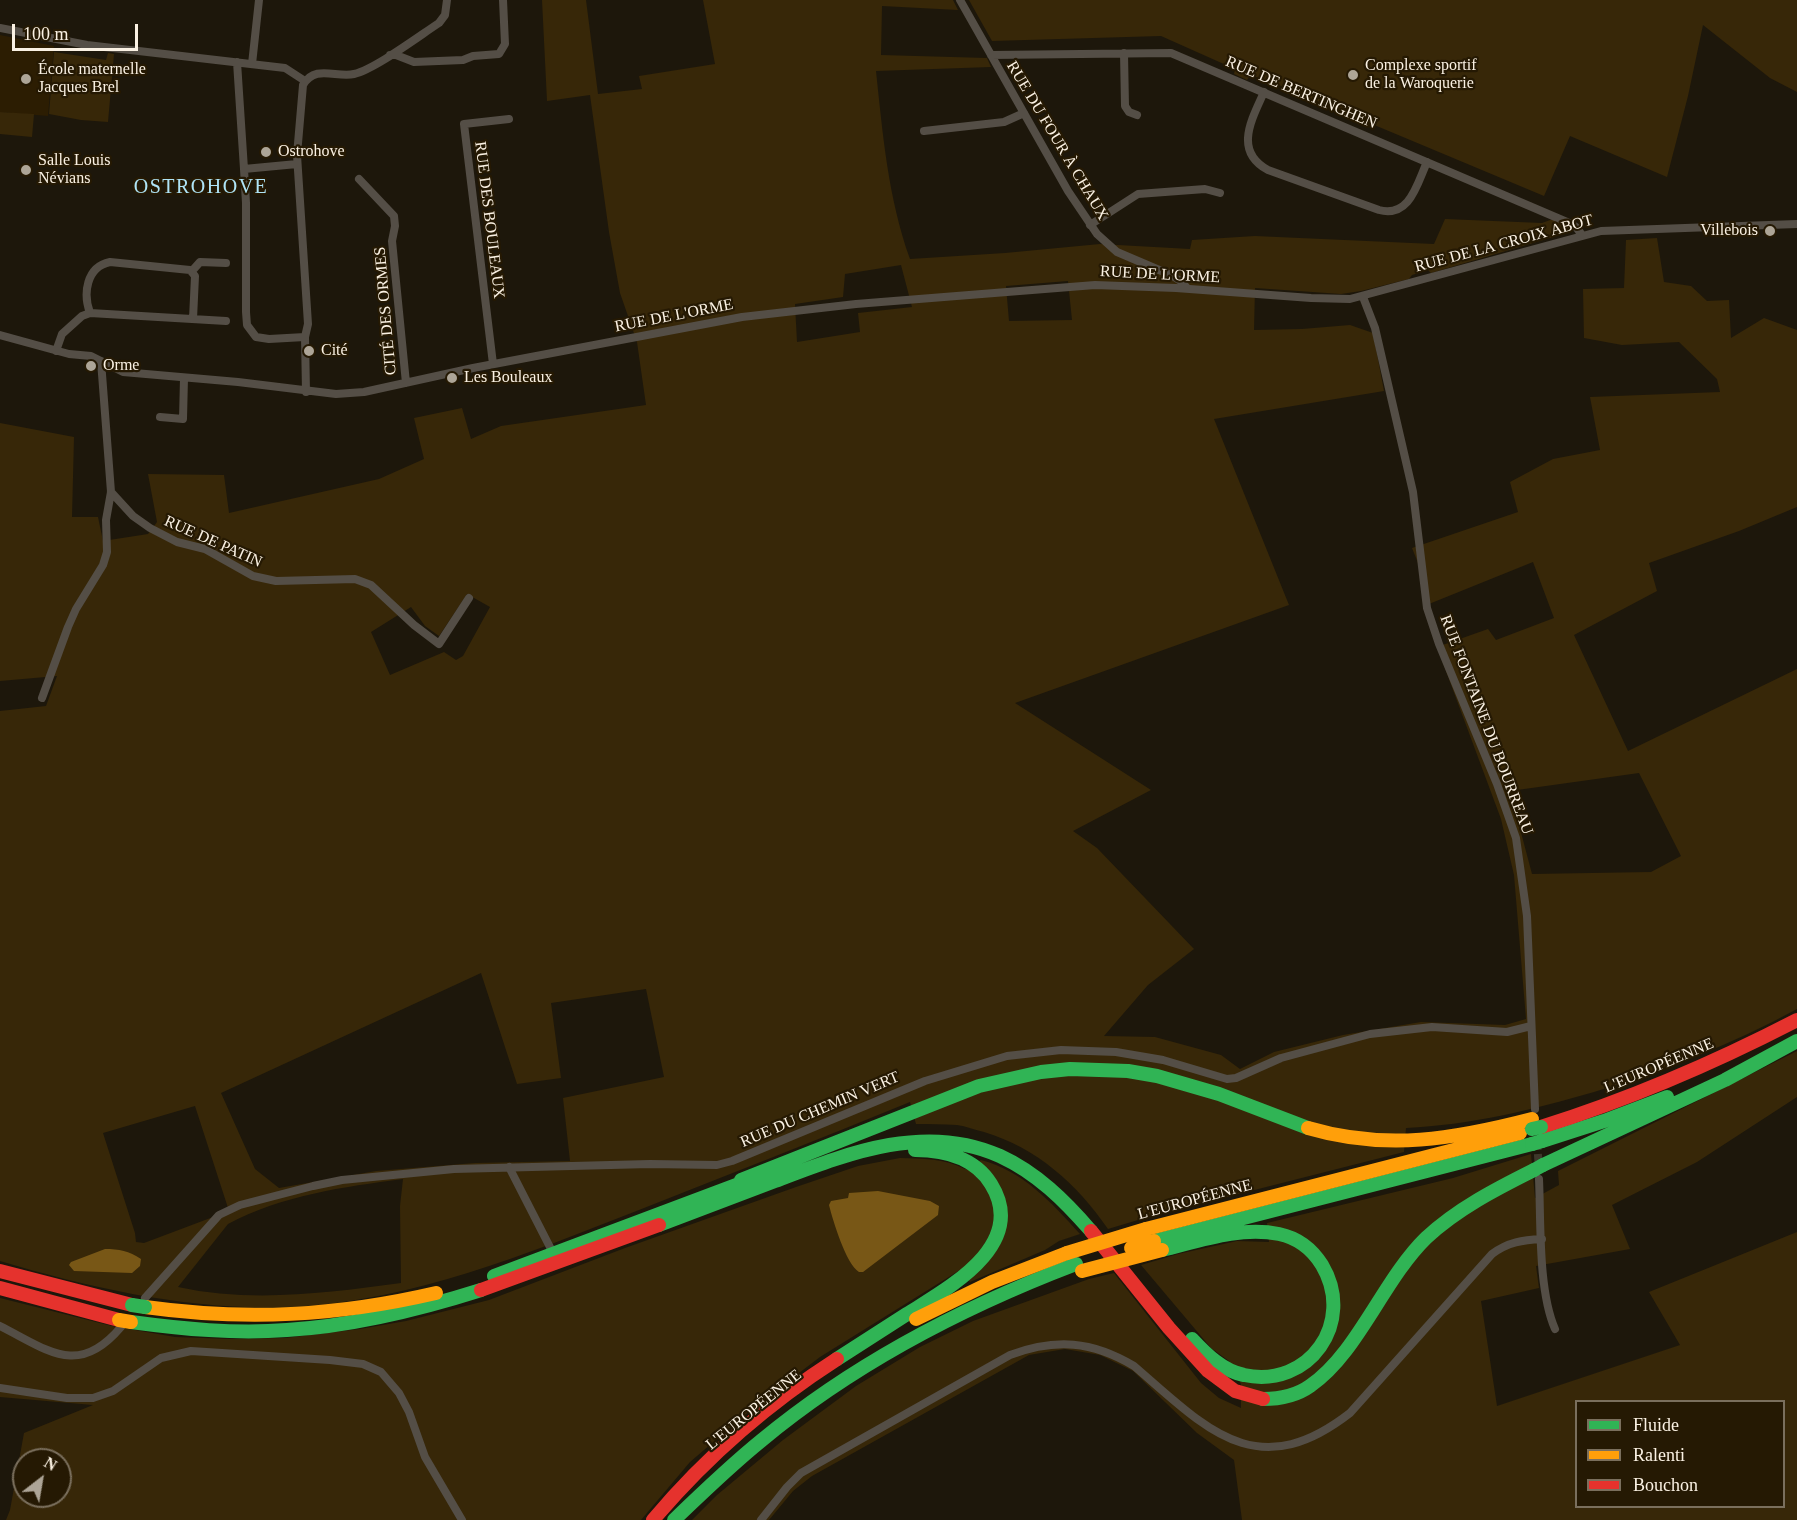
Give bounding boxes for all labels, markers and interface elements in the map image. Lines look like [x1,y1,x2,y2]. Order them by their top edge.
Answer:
scale bar [15,12,141,50]
text: 100 m [23,24,69,44]
street label: RUE DE BERTINGHEN [1222,52,1380,134]
place label: Complexe sportif de la Waroquerie [1365,56,1477,94]
street label: RUE DU FOUR À CHAUX [1002,58,1112,224]
place label: École maternelle Jacques Brel [38,60,146,98]
marker: Complexe sportif de la Waroquerie [1346,68,1360,82]
marker: École maternelle Jacques Brel [19,72,33,86]
street label: RUE DES BOULEAUX [470,140,508,300]
place label: Ostrohove [278,142,345,162]
marker: Ostrohove [259,145,273,159]
place label: Salle Louis Névians [38,151,110,189]
marker: Salle Louis Névians [19,163,33,177]
district label: OSTROHOVE [134,176,268,200]
street label: RUE DE LA CROIX ABOT [1413,211,1595,277]
place label: Villebois [1700,221,1758,241]
marker: Villebois [1763,224,1777,238]
street label: CITÉ DES ORMES [371,246,401,376]
street label: RUE DE L'ORME [1099,262,1221,288]
street label: RUE DE L'ORME [613,295,735,337]
place label: Cité [321,341,348,361]
marker: Cité [302,344,316,358]
place label: Orme [103,356,139,376]
marker: Orme [84,359,98,373]
place label: Les Bouleaux [464,368,552,388]
marker: Les Bouleaux [445,371,459,385]
street label: RUE DE PATIN [161,512,265,572]
street label: RUE FONTAINE DU BOURREAU [1435,612,1537,838]
street label: L'EUROPÉENNE [1601,1034,1717,1098]
street label: RUE DU CHEMIN VERT [738,1068,902,1152]
street label: L'EUROPÉENNE [1136,1176,1254,1224]
street label: L'EUROPÉENNE [702,1366,806,1454]
legend [1575,1400,1785,1508]
text: Fluide [1633,1415,1679,1435]
text: Ralenti [1633,1445,1685,1465]
north arrow [12,1448,72,1508]
text: N [41,1454,60,1474]
text: Bouchon [1633,1475,1698,1495]

